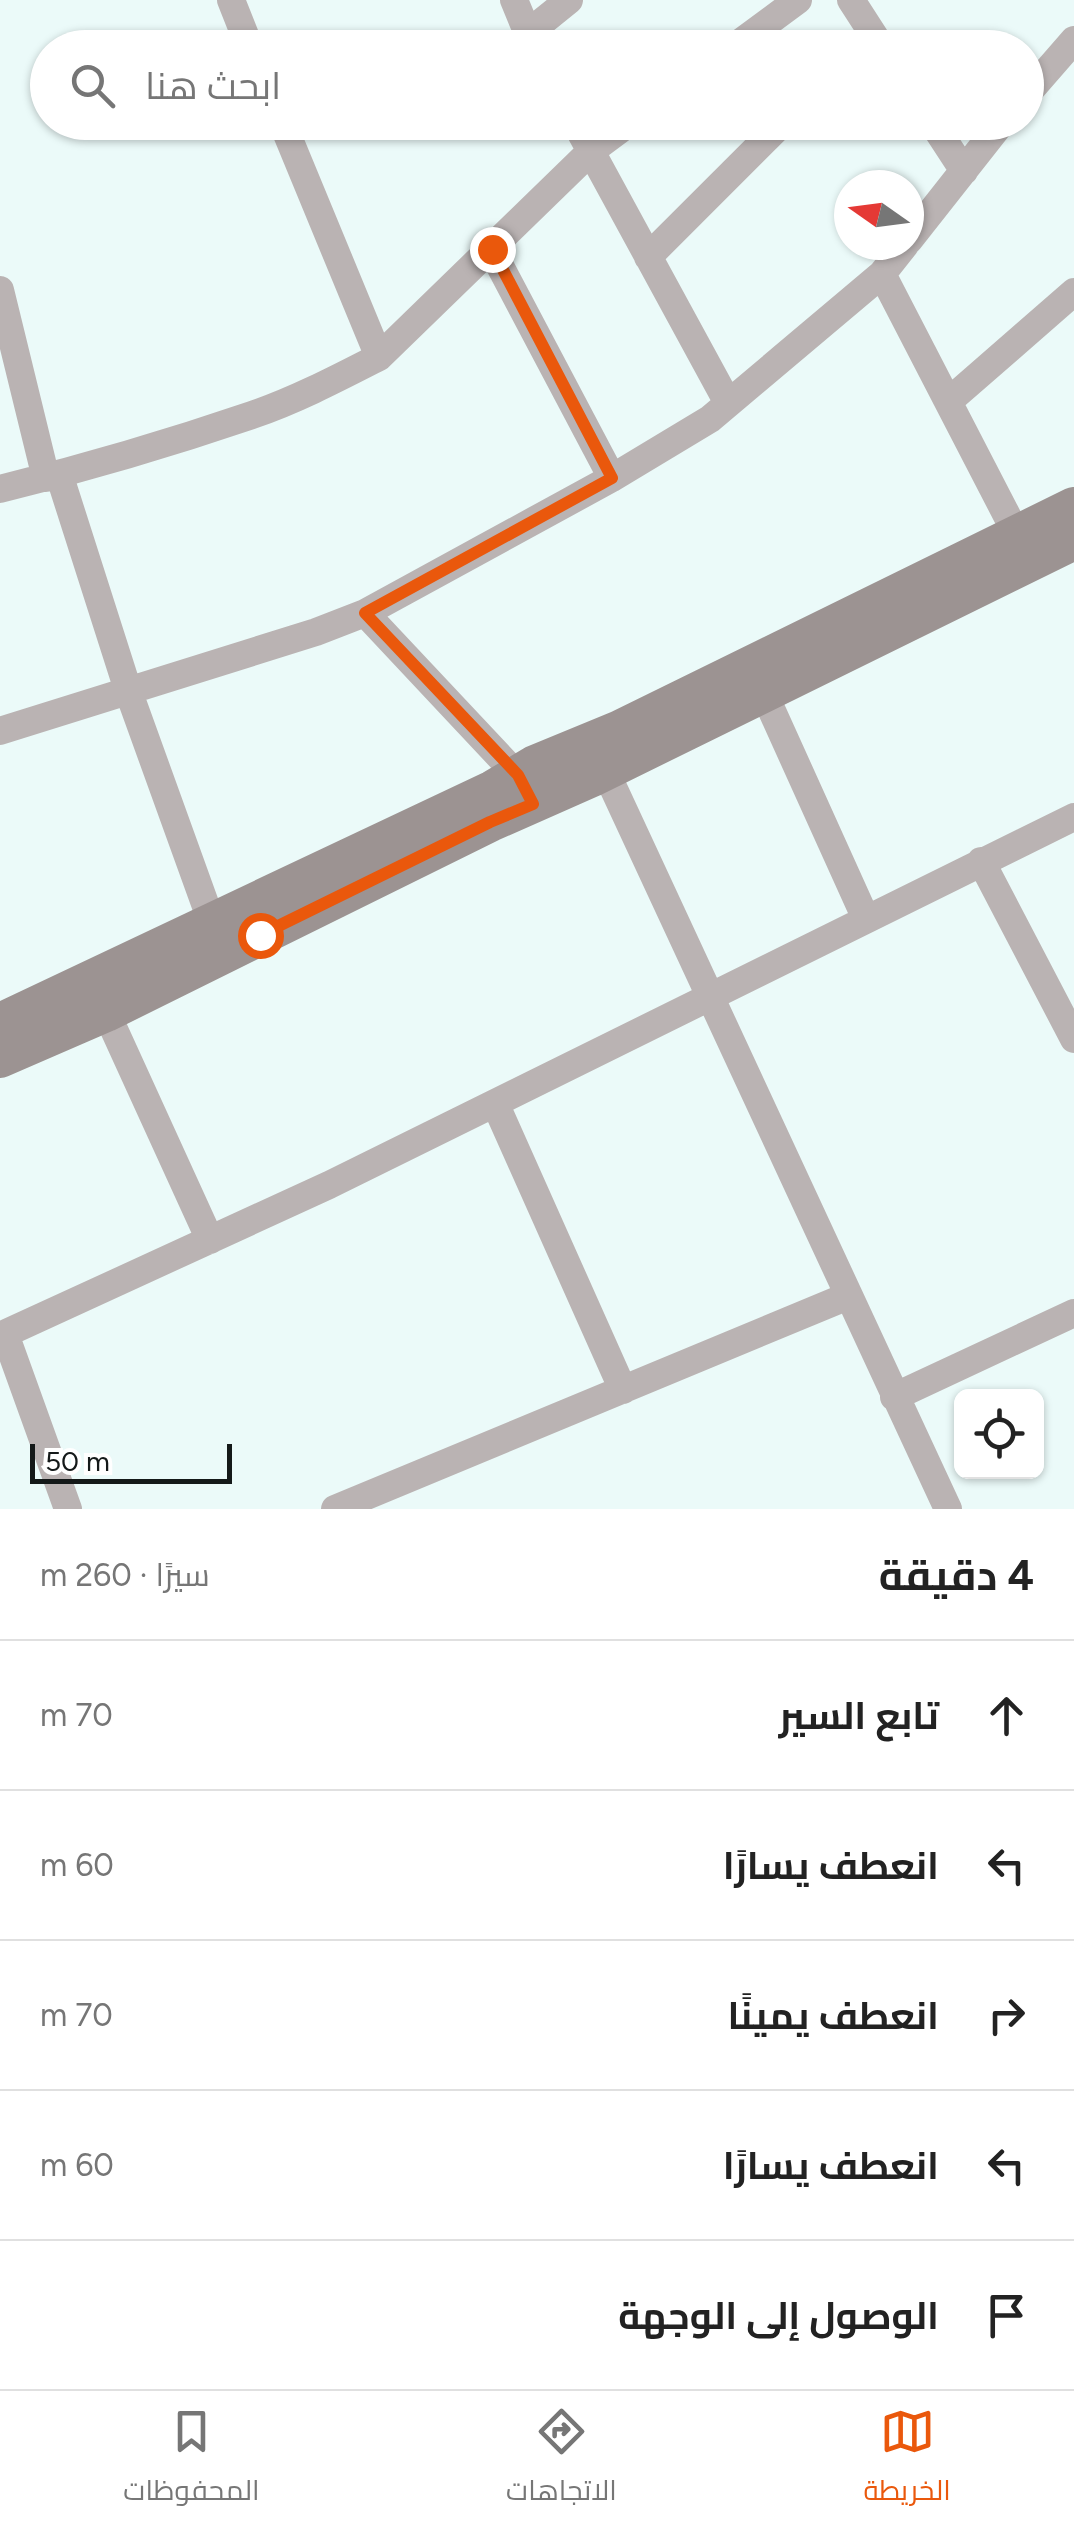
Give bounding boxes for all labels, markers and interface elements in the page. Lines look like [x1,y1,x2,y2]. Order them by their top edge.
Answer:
search box [30,30,1044,140]
icon: search [65,58,120,113]
text: ابحث هنا [145,63,281,109]
north arrow [834,170,924,260]
route end [470,227,516,273]
route start [238,913,284,959]
map controls [954,1389,1044,1479]
button: locate [954,1389,1044,1479]
scale bar [30,1439,232,1484]
text: 50 m [45,1444,110,1478]
text: 4 دقيقة [879,1550,1034,1601]
text: سيرًا · 260 m [40,1556,210,1594]
icon: ahead [979,1688,1034,1743]
text: تابع السير [779,1693,939,1739]
text: 70 m [40,1696,113,1734]
icon: left [979,1838,1034,1893]
text: انعطف يسارًا [723,1843,939,1889]
text: 60 m [40,1846,114,1884]
icon: right [979,1988,1034,2043]
text: انعطف يمينًا [727,1993,939,2039]
text: 70 m [40,1996,113,2034]
icon: left [979,2138,1034,2193]
text: انعطف يسارًا [723,2143,939,2189]
text: 60 m [40,2146,114,2184]
icon: arrive [979,2288,1034,2343]
text: الوصول إلى الوجهة [618,2293,939,2339]
tab: المحفوظات [123,2404,260,2516]
tab: الاتجاهات [506,2404,617,2516]
tab: الخريطة [863,2404,951,2516]

